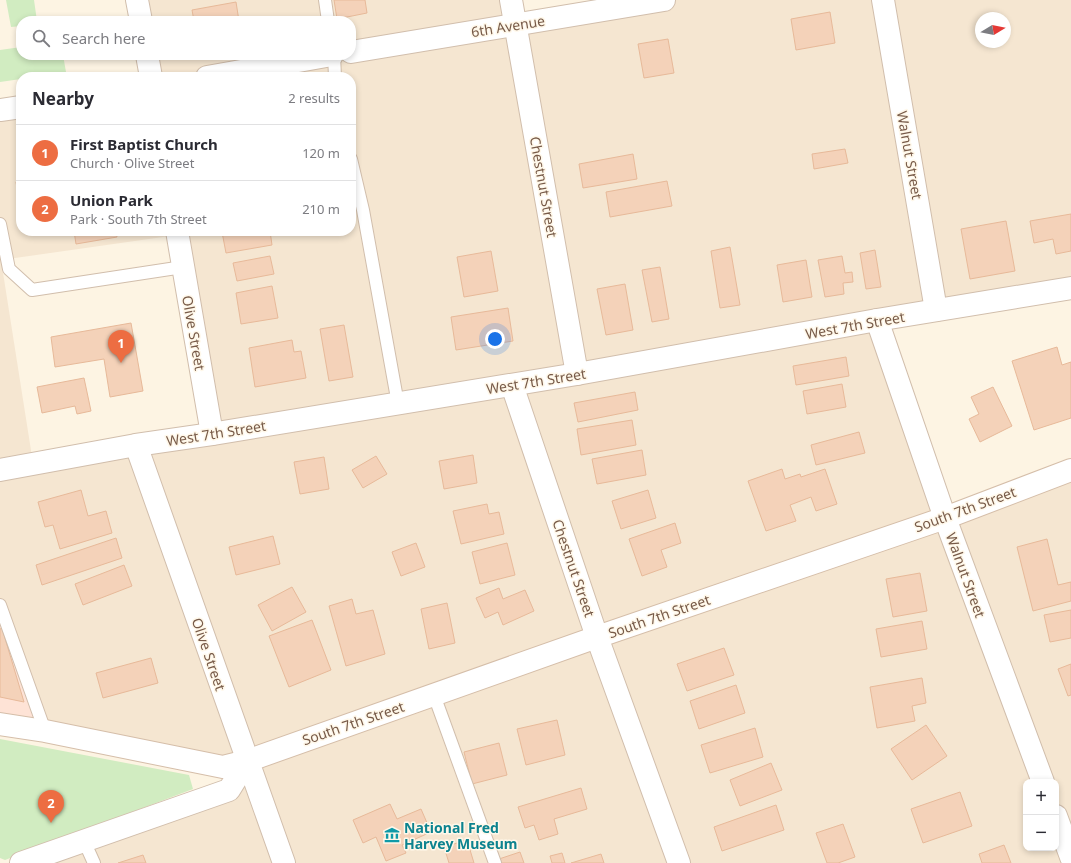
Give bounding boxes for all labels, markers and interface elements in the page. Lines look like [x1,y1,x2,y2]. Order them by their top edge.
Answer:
street label: 6th Avenue [470,11,546,41]
north arrow [975,12,1011,48]
search box [16,16,356,60]
icon: search [30,27,52,49]
text: Search here [62,28,145,48]
text: Nearby [32,87,94,110]
text: 2 results [288,89,340,107]
street label: Walnut Street [893,109,927,201]
text: First Baptist Church [70,134,218,154]
street label: Chestnut Street [526,135,562,239]
text: 1 [41,144,49,162]
text: 120 m [302,144,340,162]
text: Church · Olive Street [70,154,194,172]
text: Union Park [70,190,153,210]
text: 2 [41,200,49,218]
text: 210 m [302,200,340,218]
text: Park · South 7th Street [70,210,207,228]
street label: Olive Street [178,294,210,372]
street label: West 7th Street [804,307,906,343]
your location [485,329,505,349]
pin: 1 [108,330,134,363]
street label: West 7th Street [485,364,587,398]
street label: West 7th Street [165,416,267,450]
street label: South 7th Street [912,482,1018,536]
street label: Chestnut Street [548,517,600,619]
street label: Walnut Street [942,530,990,620]
street label: South 7th Street [606,590,712,642]
street label: Olive Street [188,615,230,693]
street label: South 7th Street [300,697,406,749]
map controls [1023,779,1059,851]
button: + [1023,779,1059,815]
pin: 2 [38,790,64,823]
button: − [1023,815,1059,851]
place label: National Fred Harvey Museum [404,818,518,853]
museum icon: National Fred Harvey Museum [383,826,401,844]

